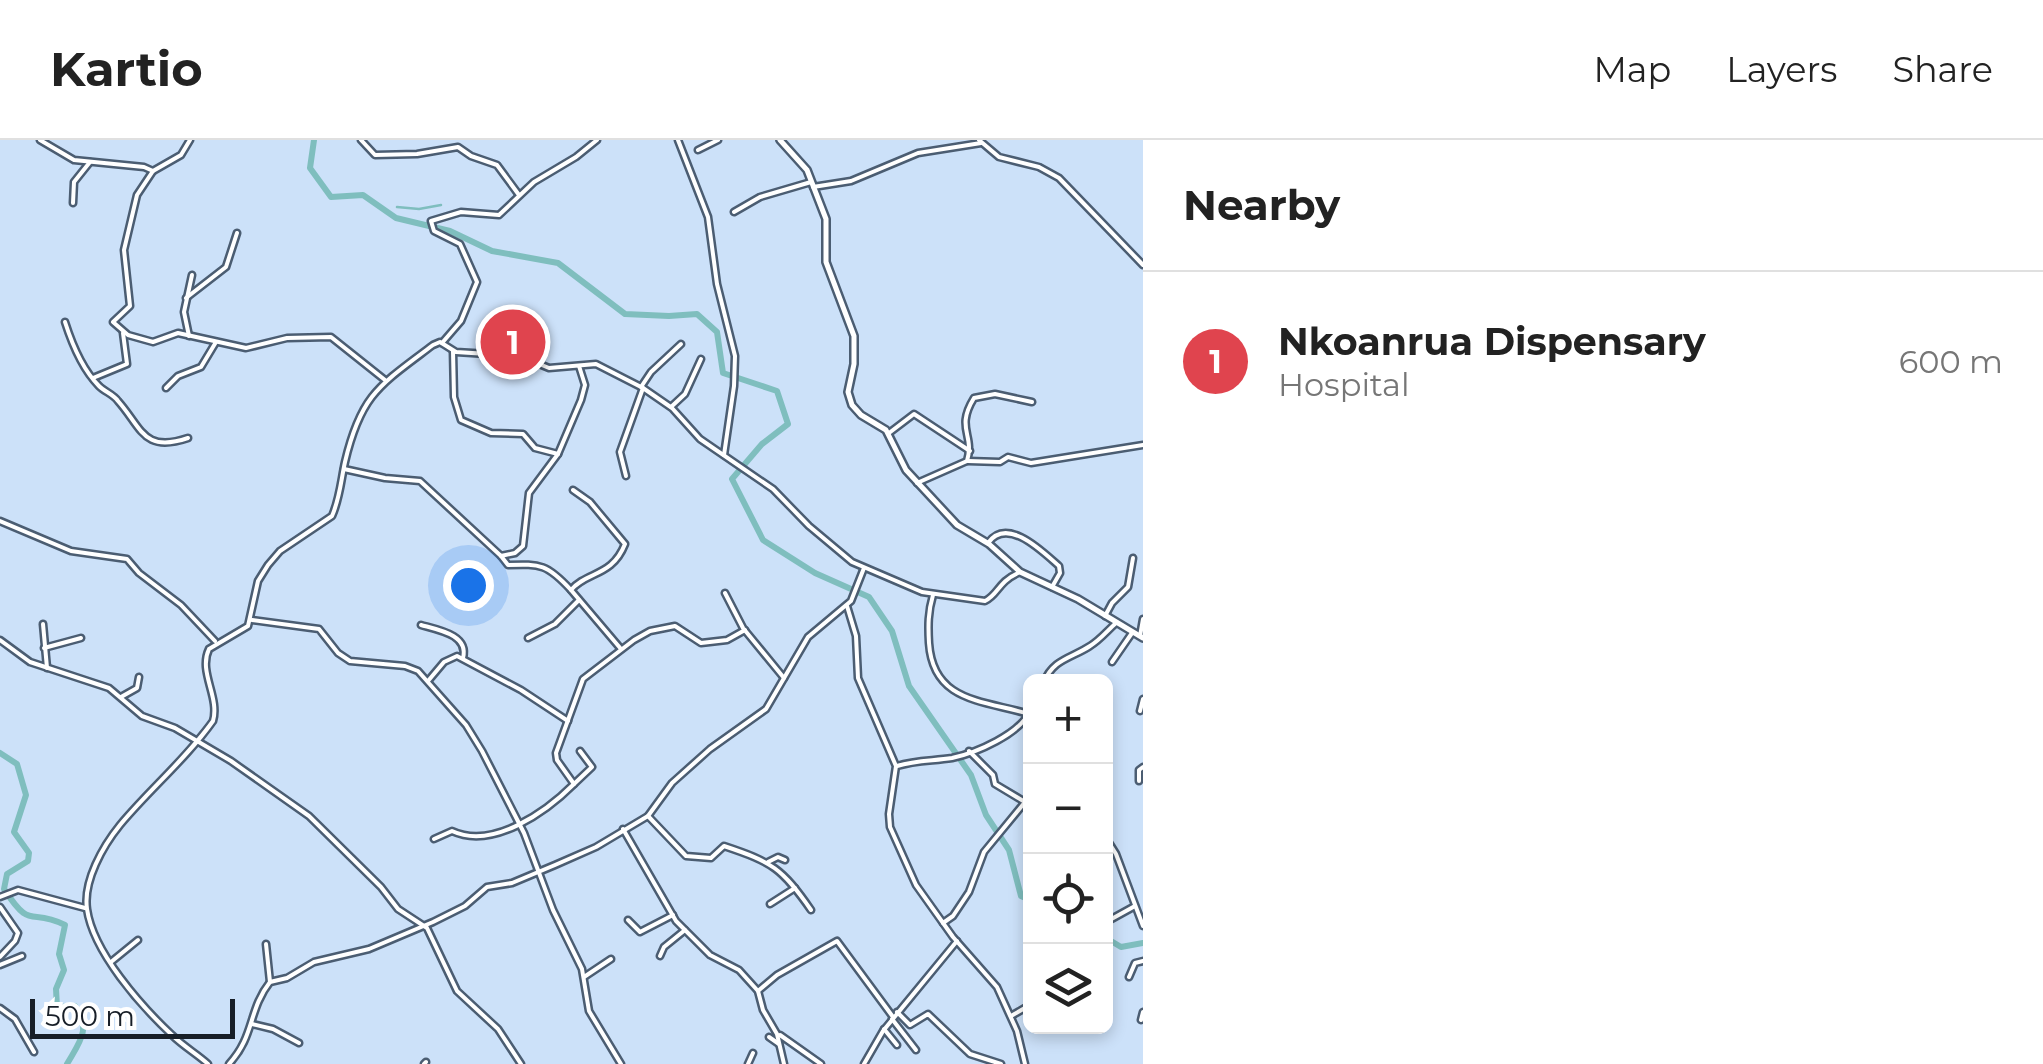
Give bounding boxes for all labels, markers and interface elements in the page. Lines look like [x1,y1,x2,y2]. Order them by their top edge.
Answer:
text: Kartio [50,40,203,98]
text: Map [1593,48,1671,91]
text: Layers [1726,48,1837,91]
text: Share [1892,48,1993,91]
text: Nearby [1183,179,1340,231]
pin: 1 [480,304,546,380]
text: Nkoanrua Dispensary [1278,318,1706,365]
text: 1 [1209,342,1222,381]
text: 600 m [1899,342,2003,381]
text: Hospital [1278,365,1410,404]
your location [443,560,494,611]
map controls [1023,674,1113,1034]
button: + [1023,674,1113,764]
button: − [1023,764,1113,854]
button: locate [1023,854,1113,944]
button: layers [1023,944,1113,1034]
scale bar [30,994,235,1038]
text: 500 m [45,999,135,1033]

